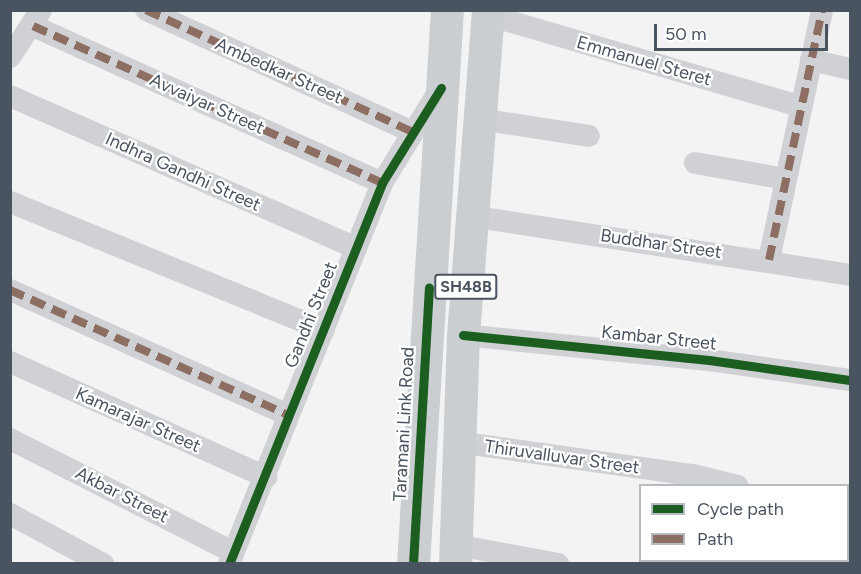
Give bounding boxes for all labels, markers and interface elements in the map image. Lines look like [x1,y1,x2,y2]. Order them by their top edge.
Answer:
scale bar [657,12,831,50]
text: 50 m [665,23,707,45]
street label: Emmanuel Steret [574,31,714,91]
street label: Ambedkar Street [212,33,346,109]
street label: Avvaiyar Street [146,69,268,139]
street label: Indhra Gandhi Street [102,128,264,216]
street label: Buddhar Street [599,225,723,263]
street label: Gandhi Street [280,259,342,371]
road number: SH48B [433,274,499,300]
street label: Kambar Street [600,321,718,355]
street label: Taramani Link Road [389,346,419,502]
street label: Kamarajar Street [72,383,204,457]
street label: Thiruvalluvar Street [483,435,641,479]
street label: Akbar Street [72,462,172,528]
legend [639,484,849,562]
text: Cycle path [697,498,784,520]
text: Path [697,528,733,550]

